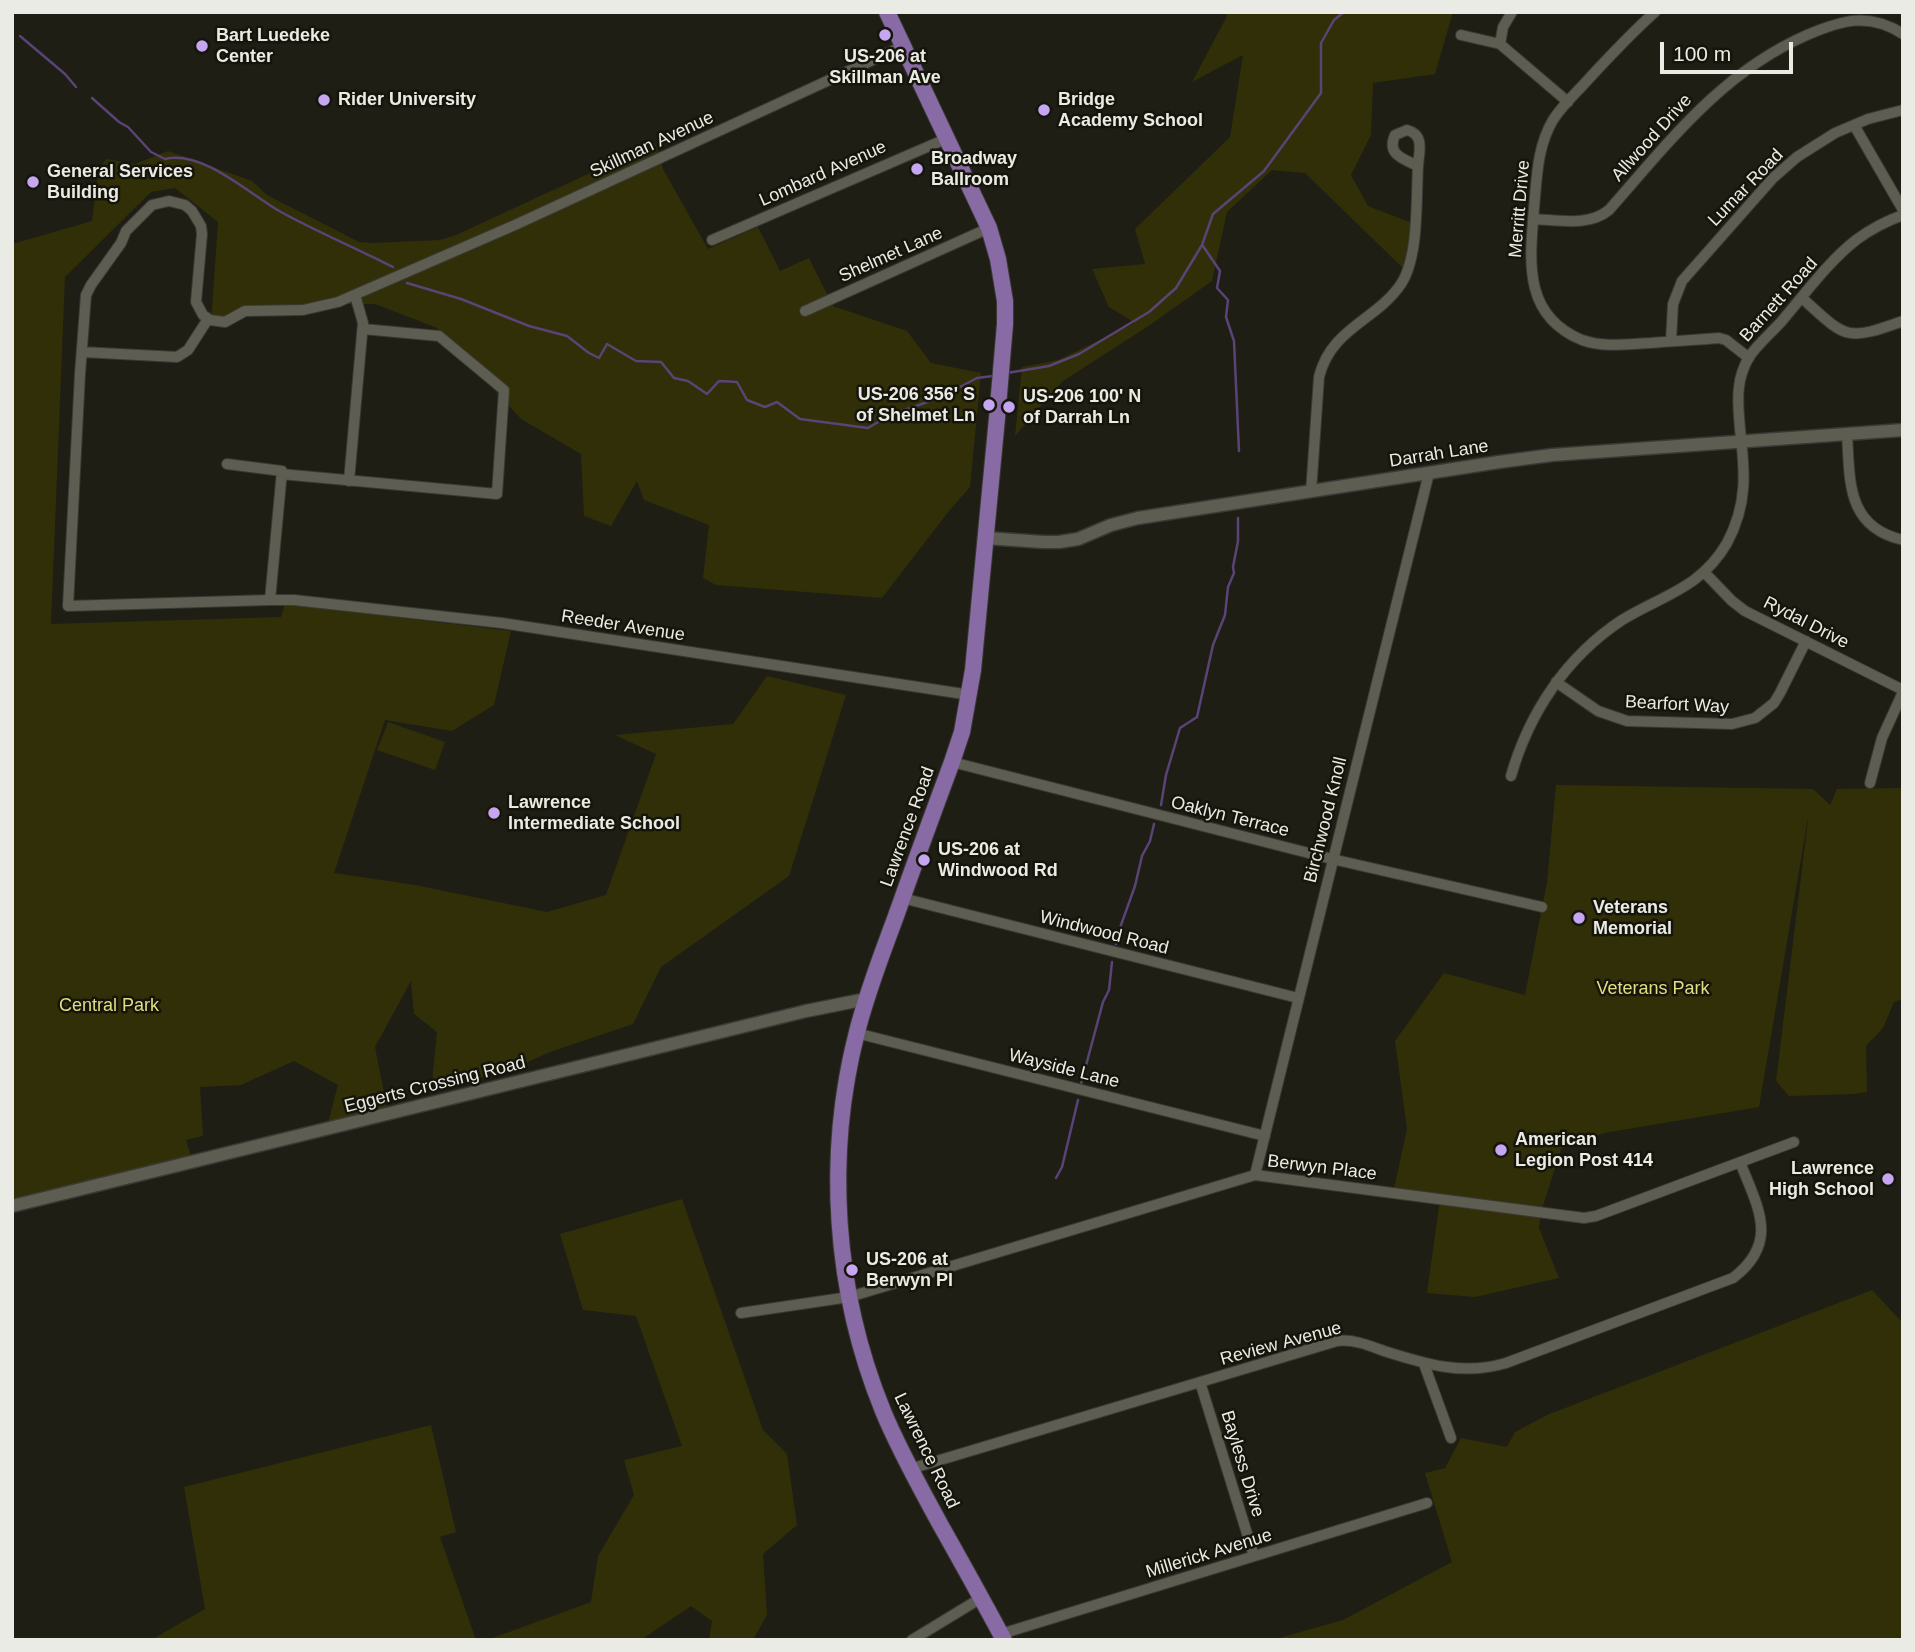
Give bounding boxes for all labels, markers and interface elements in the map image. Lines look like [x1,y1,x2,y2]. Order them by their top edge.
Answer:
place label: Bart Luedeke Center [216,25,330,68]
marker: US-206 at Skillman Ave [877,27,893,43]
scale bar [1663,28,1796,72]
marker: Bart Luedeke Center [194,38,210,54]
text: 100 m [1673,42,1731,65]
place label: US-206 at Skillman Ave [829,46,941,88]
place label: Rider University [338,89,476,111]
place label: Bridge Academy School [1058,89,1203,132]
street label: Allwood Drive [1607,90,1697,186]
marker: Rider University [316,92,332,108]
marker: Bridge Academy School [1036,102,1052,118]
street label: Skillman Avenue [587,107,717,183]
street label: Lombard Avenue [756,136,890,212]
street label: Lumar Road [1704,145,1788,231]
place label: Broadway Ballroom [931,148,1017,190]
street label: Merritt Drive [1505,159,1535,259]
place label: General Services Building [47,161,193,204]
marker: Broadway Ballroom [909,161,925,177]
marker: General Services Building [25,174,41,190]
street label: Shelmet Lane [836,223,946,287]
street label: Barnett Road [1735,253,1823,347]
place label: US-206 356' S of Shelmet Ln [856,384,975,426]
place label: US-206 100' N of Darrah Ln [1023,386,1141,428]
marker: US-206 356' S of Shelmet Ln [981,397,997,413]
marker: US-206 100' N of Darrah Ln [1001,399,1017,415]
street label: Darrah Lane [1388,436,1490,472]
street label: Rydal Drive [1760,592,1852,654]
street label: Reeder Avenue [560,606,686,646]
street label: Bearfort Way [1624,691,1730,719]
street label: Birchwood Knoll [1300,755,1352,885]
street label: Lawrence Road [876,764,940,890]
place label: Lawrence Intermediate School [508,792,680,834]
street label: Oaklyn Terrace [1169,792,1291,842]
marker: Lawrence Intermediate School [486,805,502,821]
place label: US-206 at Windwood Rd [938,839,1058,882]
marker: US-206 at Windwood Rd [916,852,932,868]
place label: Veterans Memorial [1593,897,1672,940]
street label: Windwood Road [1037,907,1171,959]
marker: Veterans Memorial [1571,910,1587,926]
park label: Veterans Park [1596,978,1710,1000]
park label: Central Park [59,995,159,1017]
street label: Wayside Lane [1006,1045,1122,1093]
street label: Eggerts Crossing Road [342,1052,528,1118]
place label: American Legion Post 414 [1515,1129,1653,1172]
marker: American Legion Post 414 [1493,1142,1509,1158]
street label: Berwyn Place [1266,1151,1378,1185]
place label: Lawrence High School [1769,1158,1874,1200]
marker: Lawrence High School [1880,1171,1896,1187]
place label: US-206 at Berwyn Pl [866,1249,953,1292]
marker: US-206 at Berwyn Pl [844,1262,860,1278]
street label: Review Avenue [1218,1317,1344,1371]
street label: Lawrence Road [889,1390,963,1512]
street label: Bayless Drive [1216,1408,1268,1520]
street label: Millerick Avenue [1143,1525,1275,1583]

